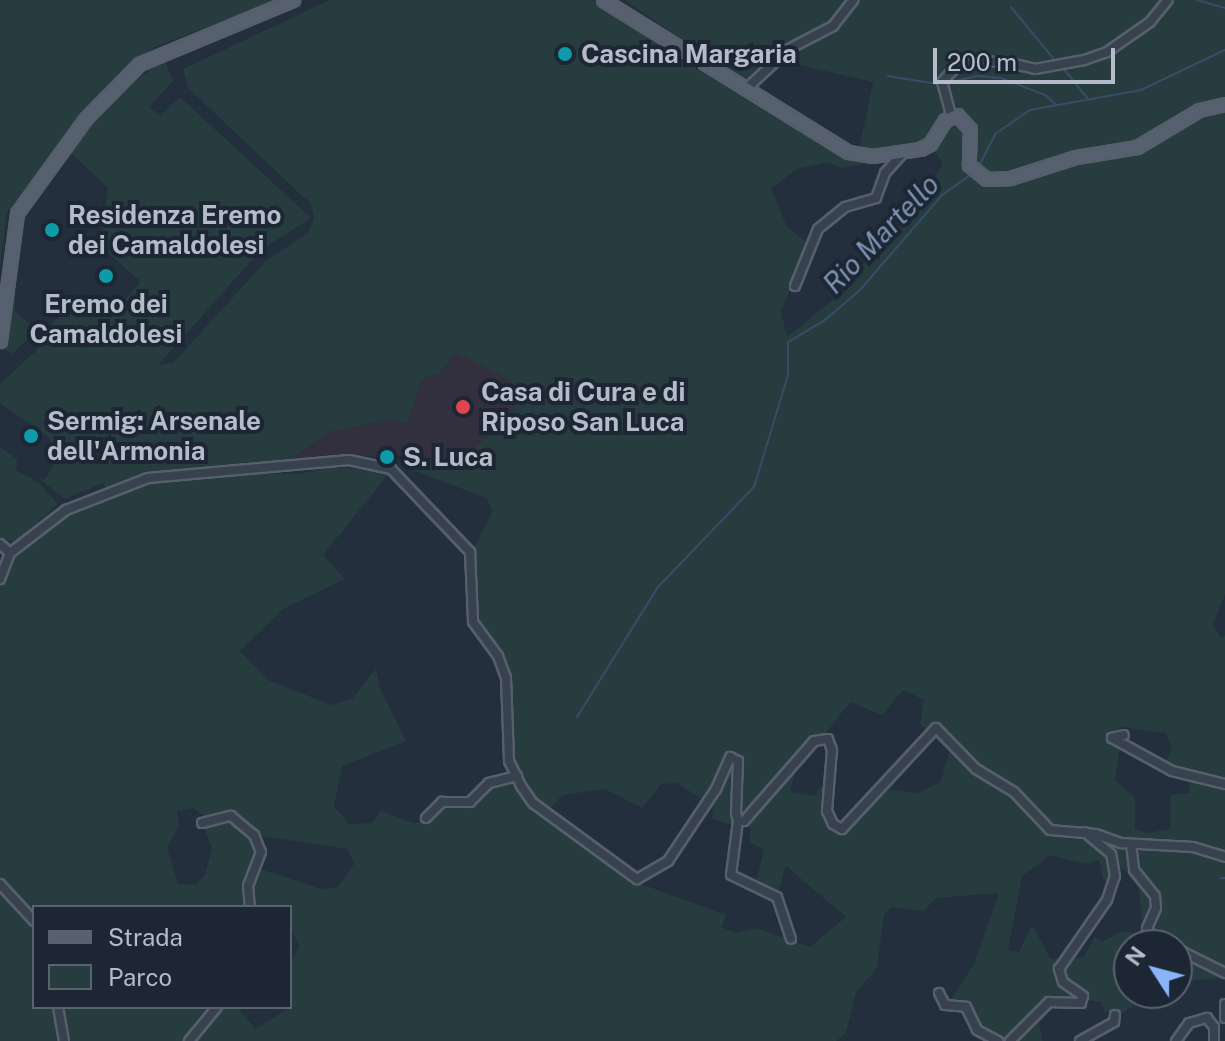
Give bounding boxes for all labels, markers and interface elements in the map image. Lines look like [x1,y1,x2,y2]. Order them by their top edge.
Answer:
scale bar [937,32,1119,82]
place label: Cascina Margaria [581,38,797,70]
marker: Cascina Margaria [556,45,574,63]
text: 200 m [947,48,1017,76]
water label: Rio Martello [816,168,946,300]
place label: Residenza Eremo dei Camaldolesi [68,199,281,260]
marker: Residenza Eremo dei Camaldolesi [43,221,61,239]
marker: Eremo dei Camaldolesi [97,267,115,285]
place label: Eremo dei Camaldolesi [30,288,182,350]
place label: Casa di Cura e di Riposo San Luca [481,376,686,438]
marker: Casa di Cura e di Riposo San Luca [452,396,474,418]
place label: Sermig: Arsenale dell'Armonia [47,405,261,466]
marker: Sermig: Arsenale dell'Armonia [22,427,40,445]
place label: S. Luca [403,441,493,473]
marker: S. Luca [378,448,396,466]
legend [32,905,292,1009]
text: Strada [108,923,183,951]
north arrow [1113,929,1193,1009]
text: N [1120,941,1151,971]
text: Parco [108,963,172,991]

